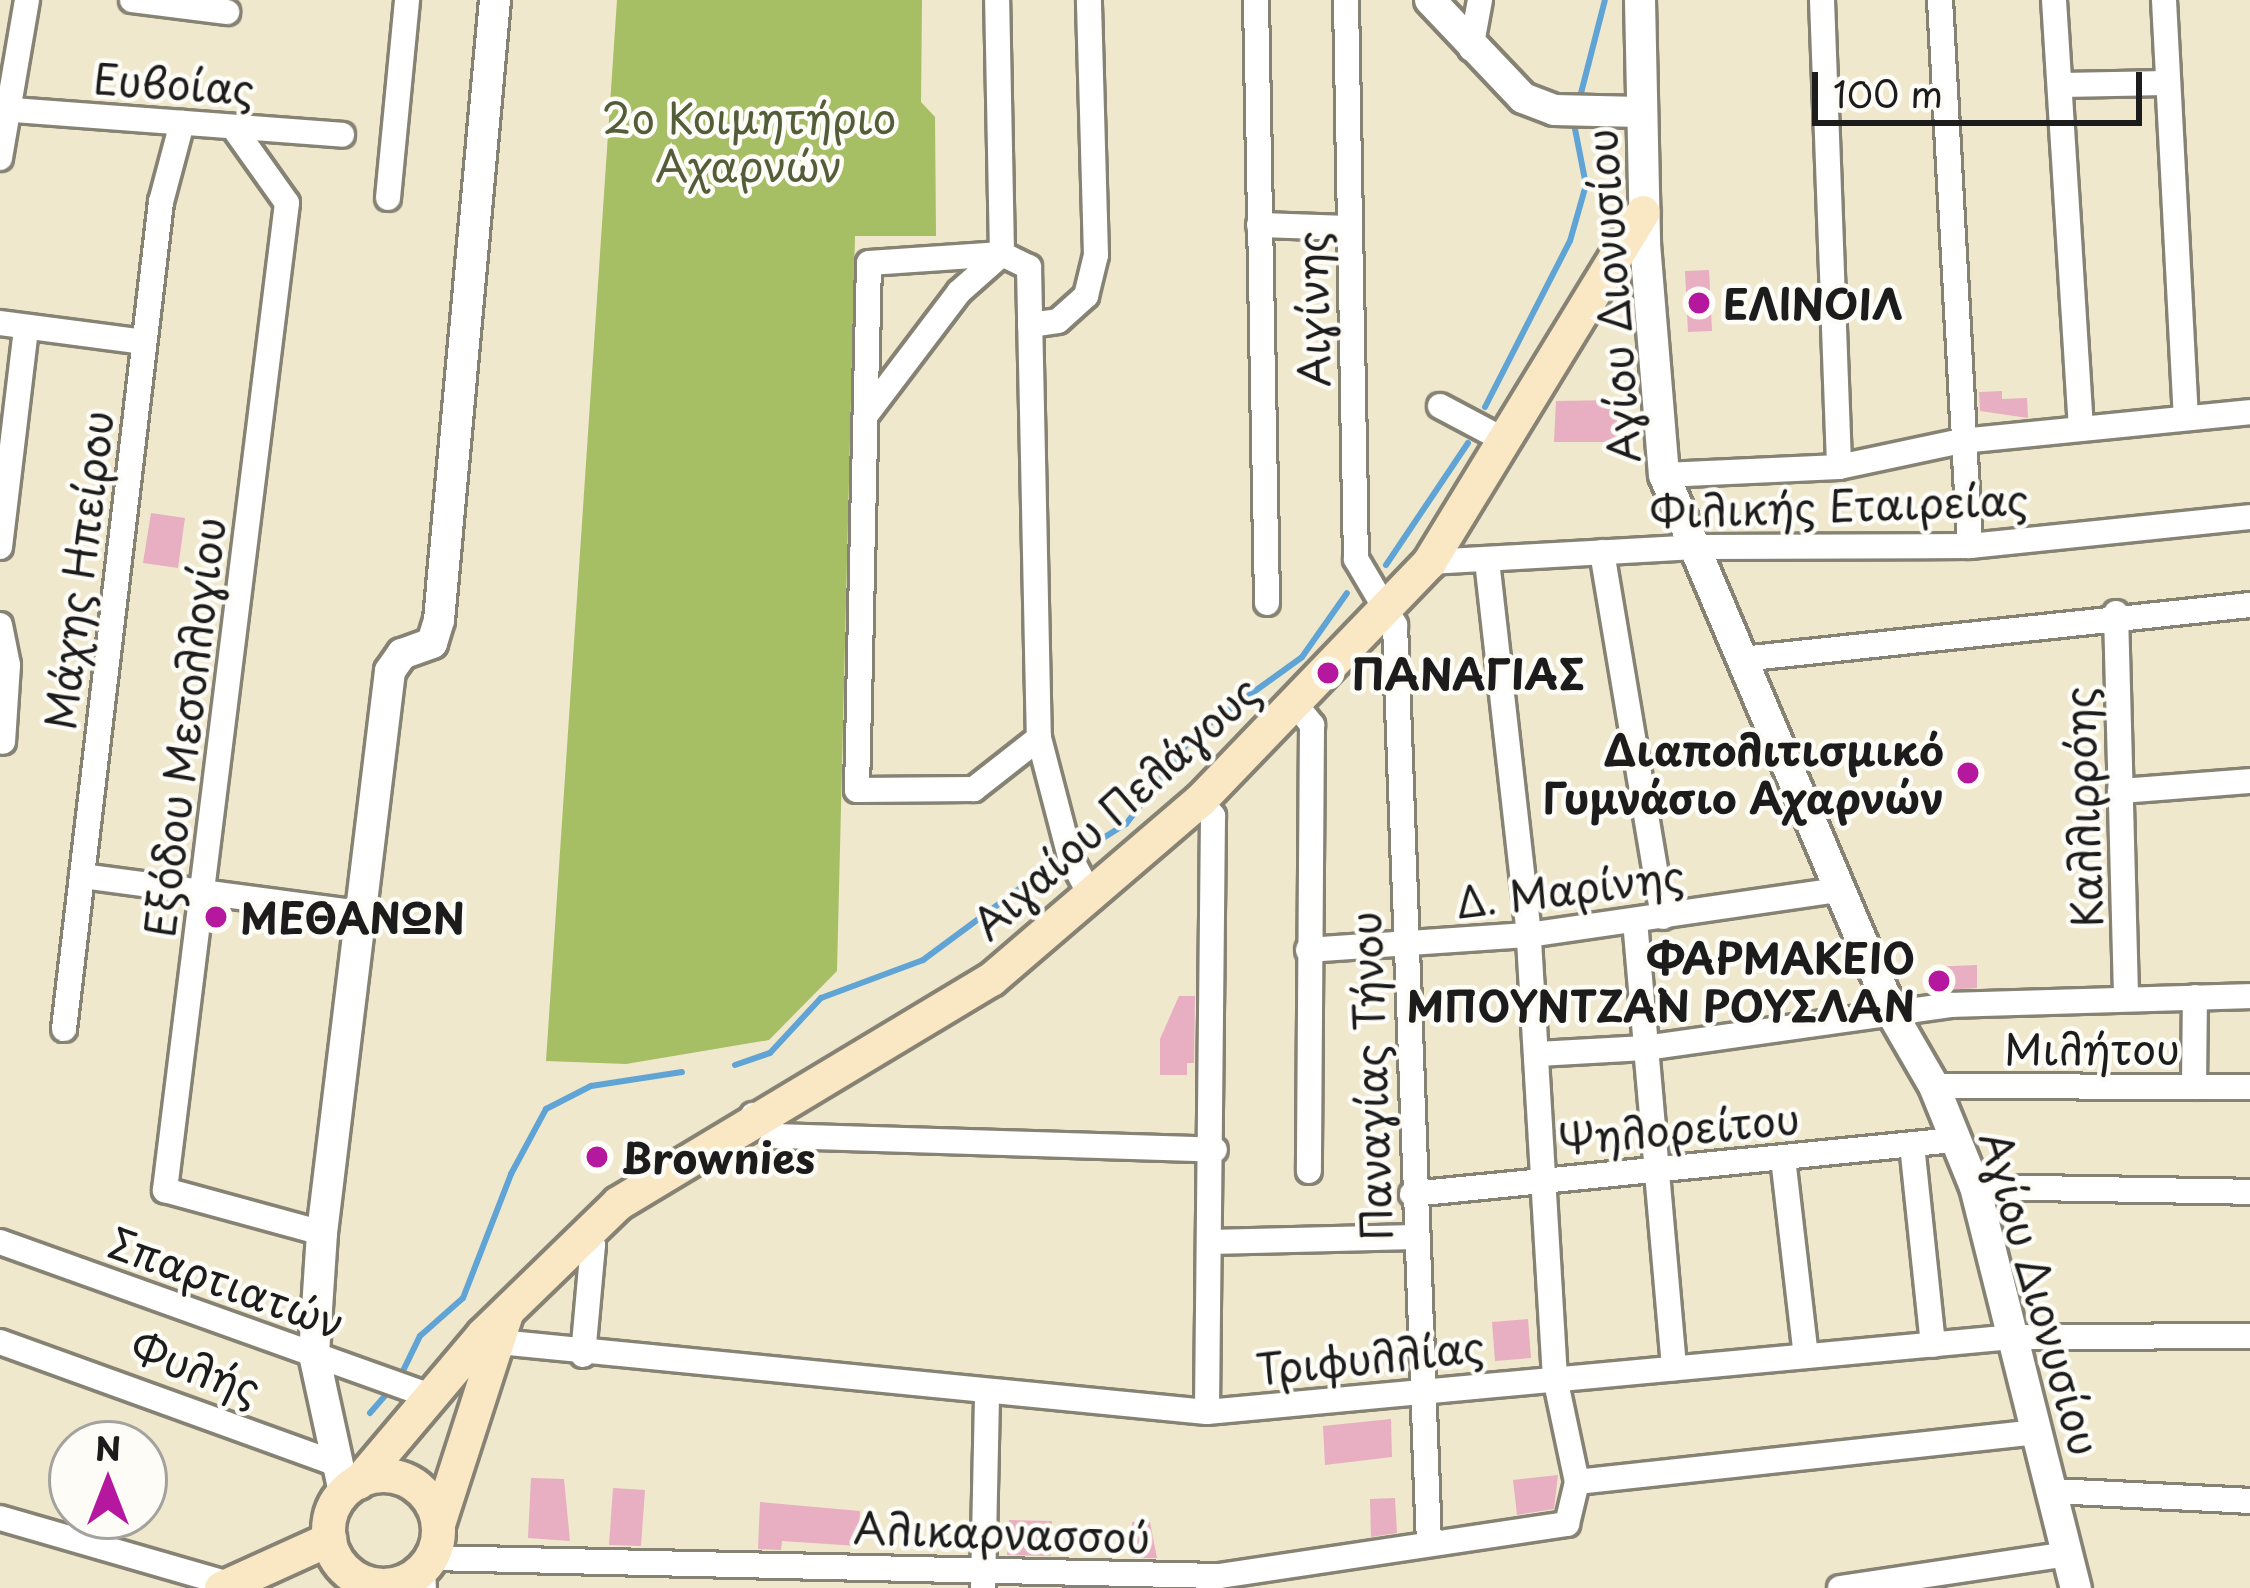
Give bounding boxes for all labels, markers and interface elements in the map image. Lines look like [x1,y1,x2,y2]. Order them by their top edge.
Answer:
scale bar [1818,48,2148,122]
street label: Ευβοίας [92,52,256,114]
text: 100 m [1833,66,1943,120]
park label: 2ο Κοιμητήριο Αχαρνών [601,92,897,190]
street label: Αγίου Διονυσίου [1575,127,1649,465]
street label: Αιγίνης [1285,231,1339,387]
place label: ΕΛΙΝΟΙΛ [1723,278,1903,328]
marker: ΕΛΙΝΟΙΛ [1686,290,1712,316]
street label: Μάχης Ηπείρου [33,407,123,733]
street label: Φιλικής Εταιρείας [1648,473,2030,537]
street label: Εξόδου Μεσολλογίου [133,514,235,940]
place label: ΠΑΝΑΓΙΑΣ [1352,648,1585,698]
marker: ΠΑΝΑΓΙΑΣ [1315,660,1341,686]
street label: Αιγαίου Πελάγους [961,665,1269,949]
street label: Καλλιρρόης [2053,686,2111,928]
place label: Διαπολιτισμικό Γυμνάσιο Αχαρνών [1541,724,1944,822]
marker: Διαπολιτισμικό Γυμνάσιο Αχαρνών [1955,760,1981,786]
street label: Δ. Μαρίνης [1452,849,1688,927]
place label: ΜΕΘΑΝΩΝ [240,892,465,942]
marker: ΜΕΘΑΝΩΝ [203,904,229,930]
street label: Παναγίας Τήνου [1339,910,1401,1242]
place label: ΦΑΡΜΑΚΕΙΟ ΜΠΟΥΝΤΖΑΝ ΡΟΥΣΛΑΝ [1405,932,1915,1030]
marker: ΦΑΡΜΑΚΕΙΟ ΜΠΟΥΝΤΖΑΝ ΡΟΥΣΛΑΝ [1926,968,1952,994]
street label: Μιλήτου [2004,1023,2180,1073]
street label: Ψηλορείτου [1556,1092,1802,1164]
street label: Αγίου Διονυσίου [1971,1125,2111,1461]
place label: Brownies [621,1132,815,1182]
marker: Brownies [584,1144,610,1170]
street label: Σπαρτιατών [102,1216,352,1348]
street label: Φυλής [124,1320,268,1414]
street label: Τριφυλλίας [1253,1320,1487,1394]
north arrow [48,1420,168,1540]
text: N [95,1422,121,1472]
street label: Αλικαρνασσού [853,1502,1151,1562]

